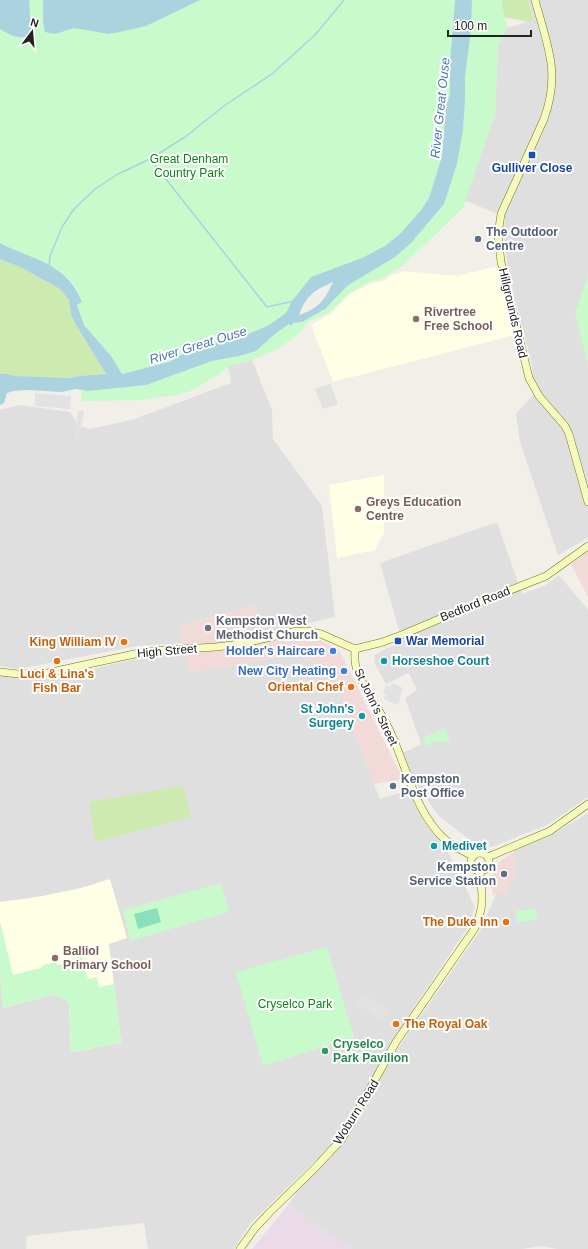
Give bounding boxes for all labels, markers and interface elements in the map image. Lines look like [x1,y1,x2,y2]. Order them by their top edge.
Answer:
north arrow [12,12,52,52]
scale bar [448,12,531,38]
text: N [29,16,40,29]
text: 100 m [454,19,487,33]
water label: River Great Ouse [427,57,453,159]
marker: Gulliver Close [527,150,537,160]
park label: Great Denham Country Park [150,152,228,180]
place label: Gulliver Close [492,161,573,175]
place label: The Outdoor Centre [486,225,558,253]
marker: The Outdoor Centre [473,234,483,244]
street label: Hillgrounds Road [496,267,530,359]
place label: Rivertree Free School [424,305,493,333]
marker: Rivertree Free School [411,314,421,324]
water label: River Great Ouse [147,323,249,367]
place label: Greys Education Centre [366,495,461,523]
marker: Greys Education Centre [353,504,363,514]
street label: Bedford Road [438,584,512,624]
place label: Kempston West Methodist Church [216,614,318,642]
marker: Kempston West Methodist Church [203,623,213,633]
place label: War Memorial [406,634,484,648]
place label: King William IV [29,635,116,649]
marker: War Memorial [393,636,403,646]
marker: King William IV [119,637,129,647]
street label: High Street [136,641,198,661]
place label: Holder's Haircare [226,644,325,658]
marker: Holder's Haircare [328,646,338,656]
place label: Horseshoe Court [392,654,489,668]
marker: Luci & Lina's Fish Bar [52,656,62,666]
marker: Horseshoe Court [379,656,389,666]
place label: New City Heating [238,664,336,678]
marker: New City Heating [339,666,349,676]
street label: St John's Street [351,666,401,749]
place label: Luci & Lina's Fish Bar [20,667,94,695]
place label: Oriental Chef [268,680,344,694]
marker: Oriental Chef [346,682,356,692]
place label: St John's Surgery [300,702,354,730]
marker: St John's Surgery [357,711,367,721]
place label: Kempston Post Office [401,772,465,800]
marker: Kempston Post Office [388,781,398,791]
place label: Medivet [442,839,487,853]
marker: Medivet [429,841,439,851]
place label: Kempston Service Station [409,860,496,888]
marker: Kempston Service Station [499,869,509,879]
place label: The Duke Inn [423,915,498,929]
marker: The Duke Inn [501,917,511,927]
place label: Balliol Primary School [63,944,151,972]
marker: Balliol Primary School [50,953,60,963]
park label: Cryselco Park [258,997,333,1011]
place label: The Royal Oak [404,1017,488,1031]
marker: The Royal Oak [391,1019,401,1029]
place label: Cryselco Park Pavilion [333,1037,408,1065]
marker: Cryselco Park Pavilion [320,1046,330,1056]
street label: Woburn Road [331,1077,381,1147]

